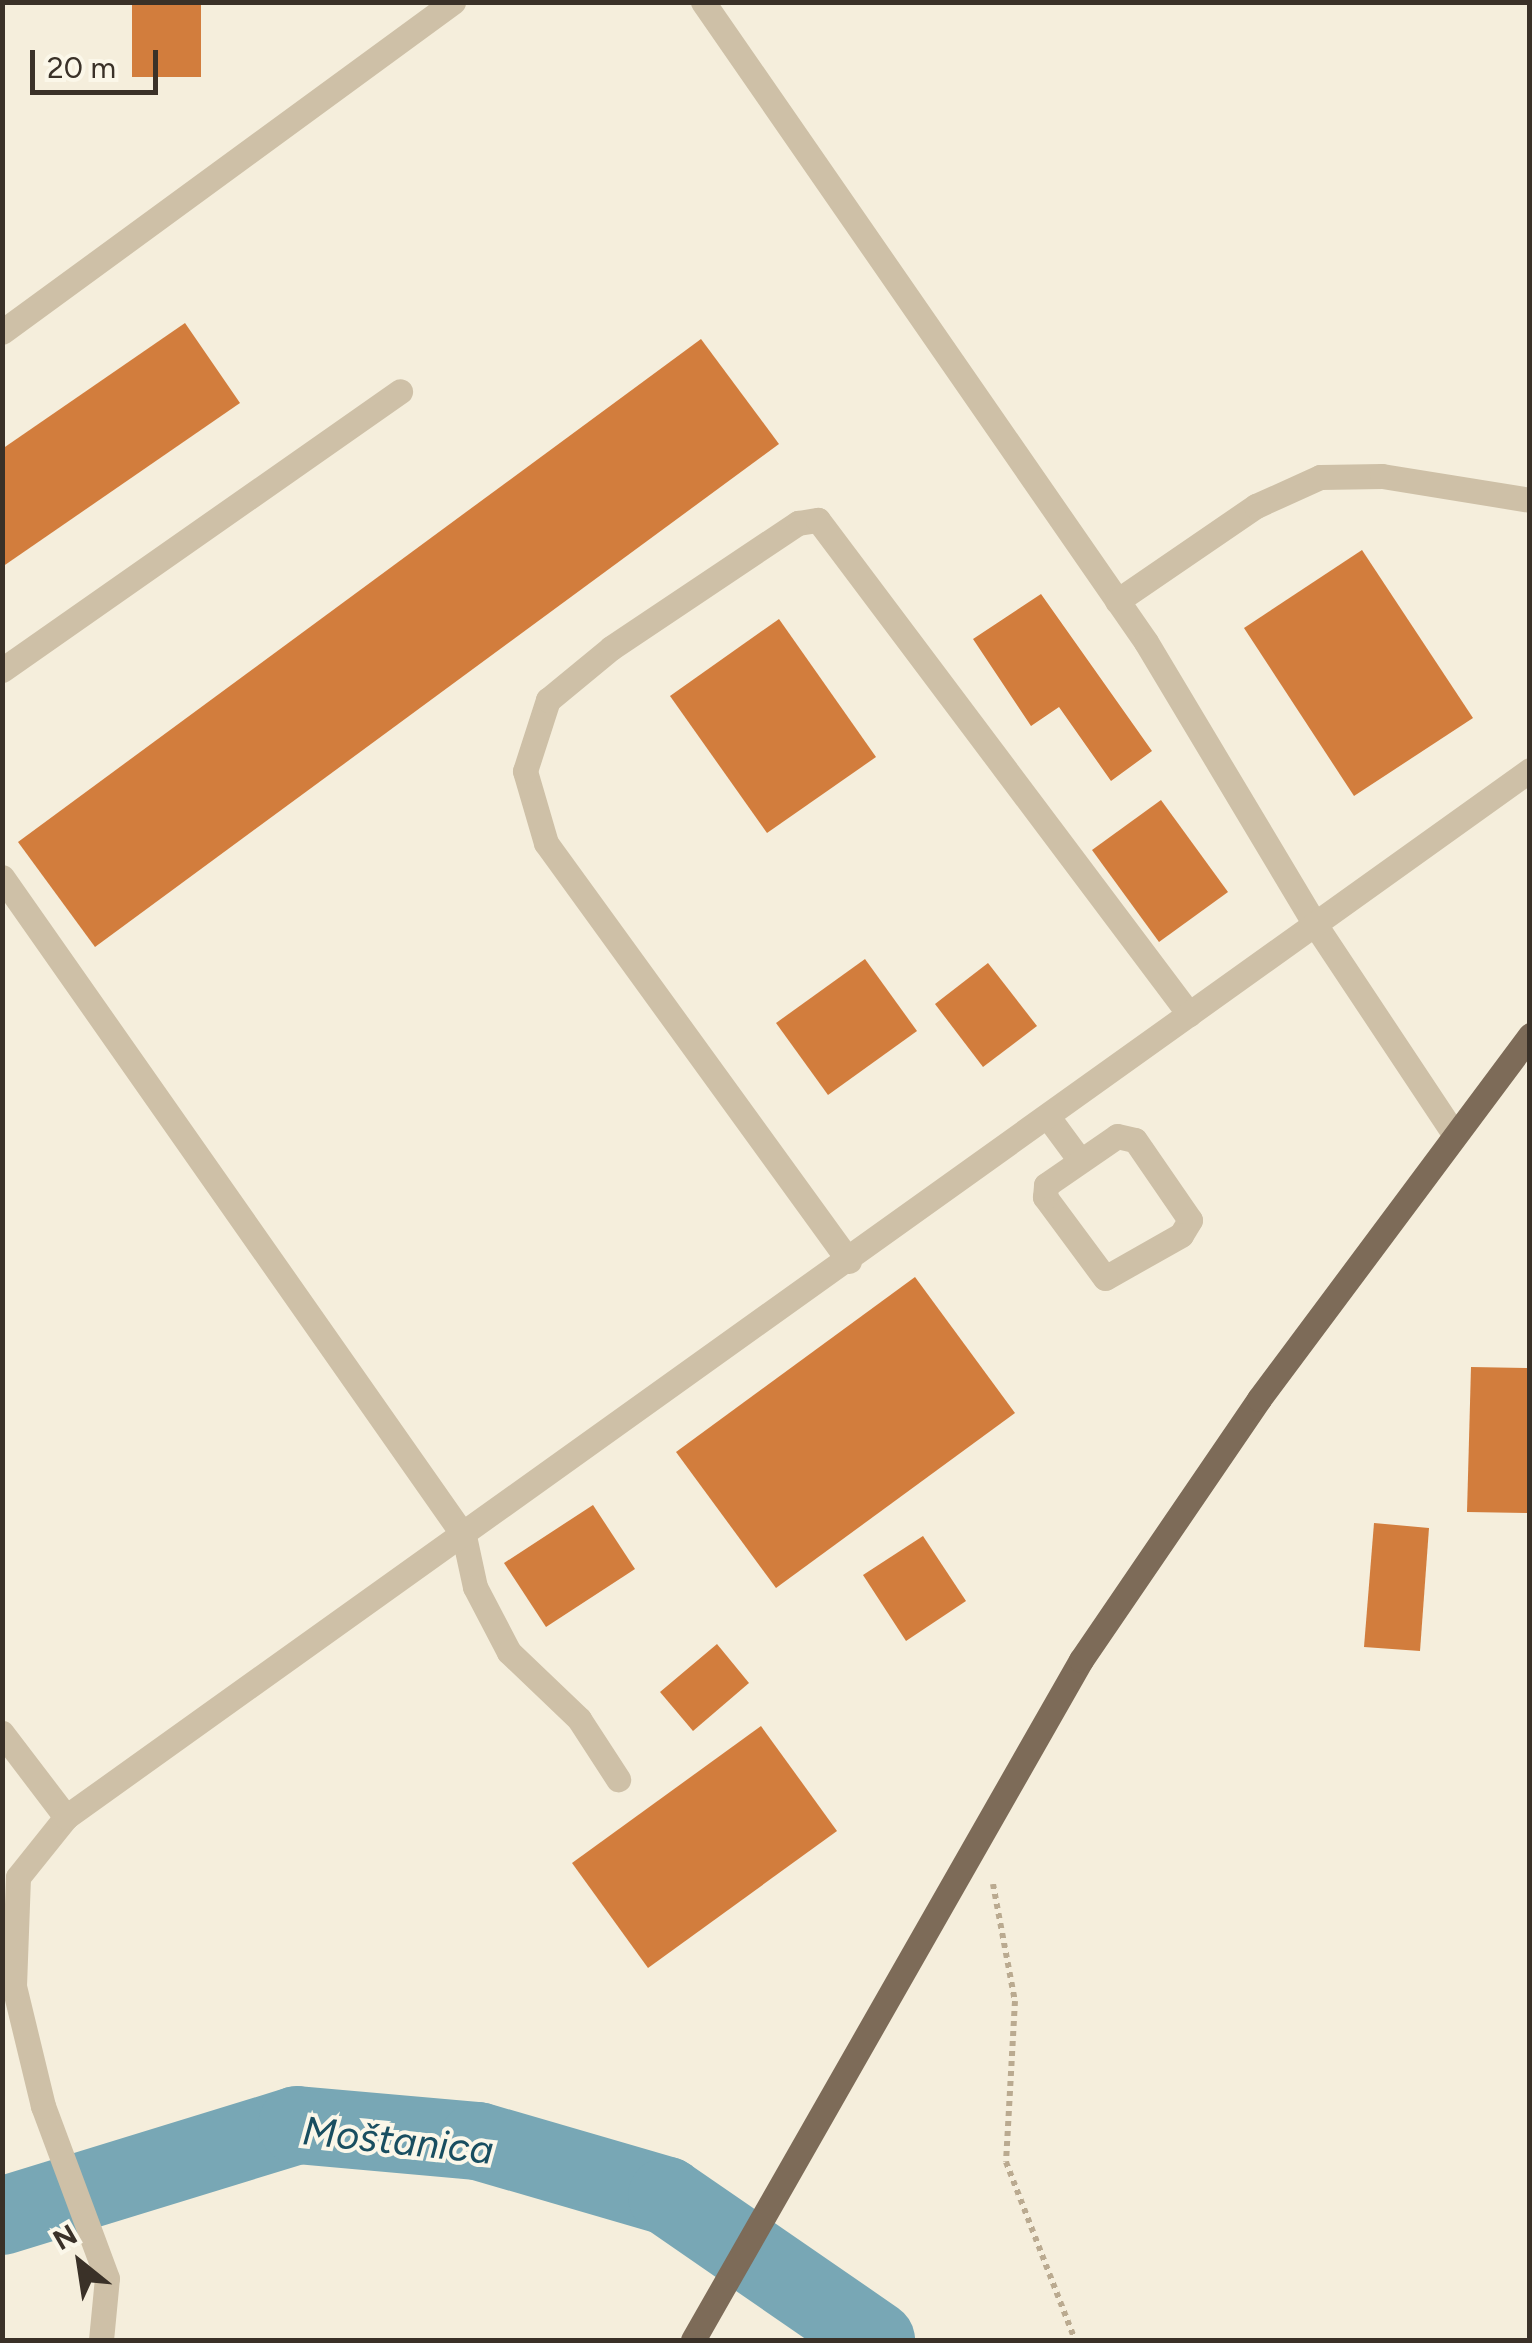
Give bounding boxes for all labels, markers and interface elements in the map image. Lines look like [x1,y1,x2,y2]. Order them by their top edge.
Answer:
scale bar [35,30,162,92]
text: 20 m [47,49,116,86]
water label: Moštanica [300,2106,496,2174]
north arrow [30,2213,130,2313]
text: N [47,2217,83,2257]

